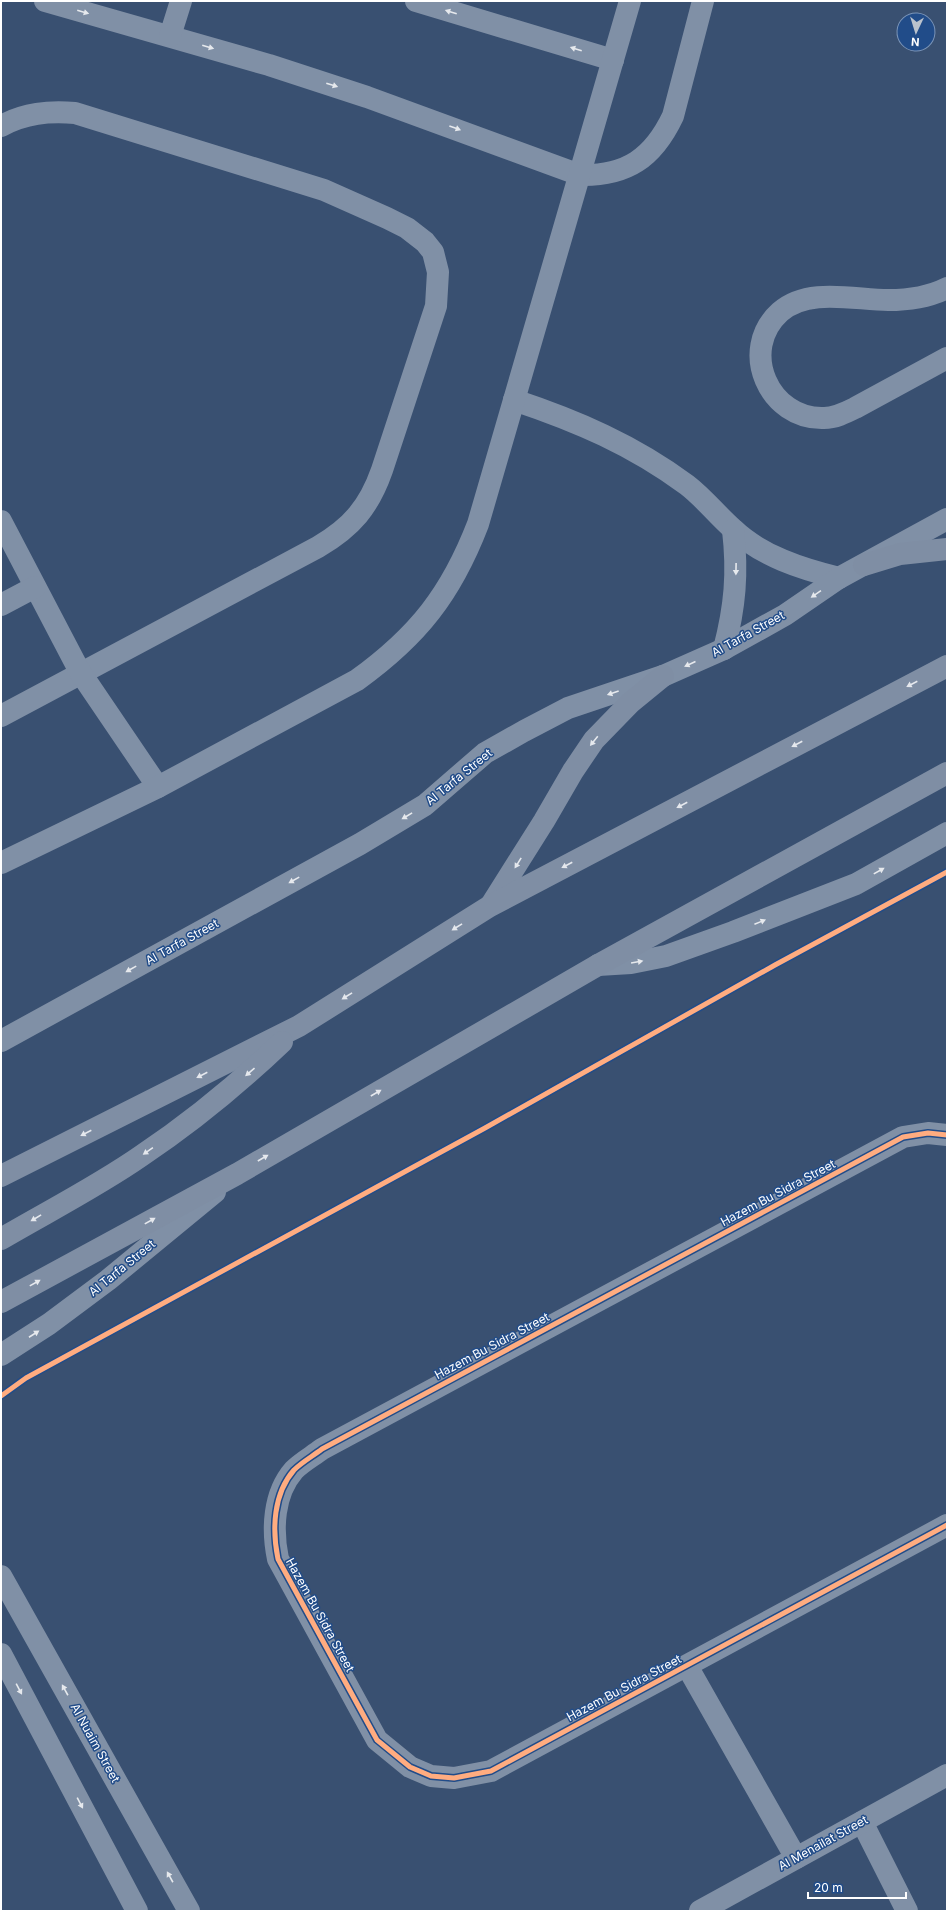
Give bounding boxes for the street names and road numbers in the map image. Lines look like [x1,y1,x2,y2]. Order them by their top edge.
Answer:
street label: Al Tarfa Street [709,607,787,660]
street label: Al Tarfa Street [422,745,495,808]
street label: Al Tarfa Street [143,915,221,968]
street label: Hazem Bu Sidra Street [718,1156,838,1229]
street label: Al Tarfa Street [85,1236,158,1299]
street label: Hazem Bu Sidra Street [432,1309,552,1382]
street label: Hazem Bu Sidra Street [283,1555,358,1674]
street label: Hazem Bu Sidra Street [564,1651,684,1724]
street label: Al Nuaim Street [68,1701,123,1785]
street label: Al Menailat Street [775,1812,870,1873]

